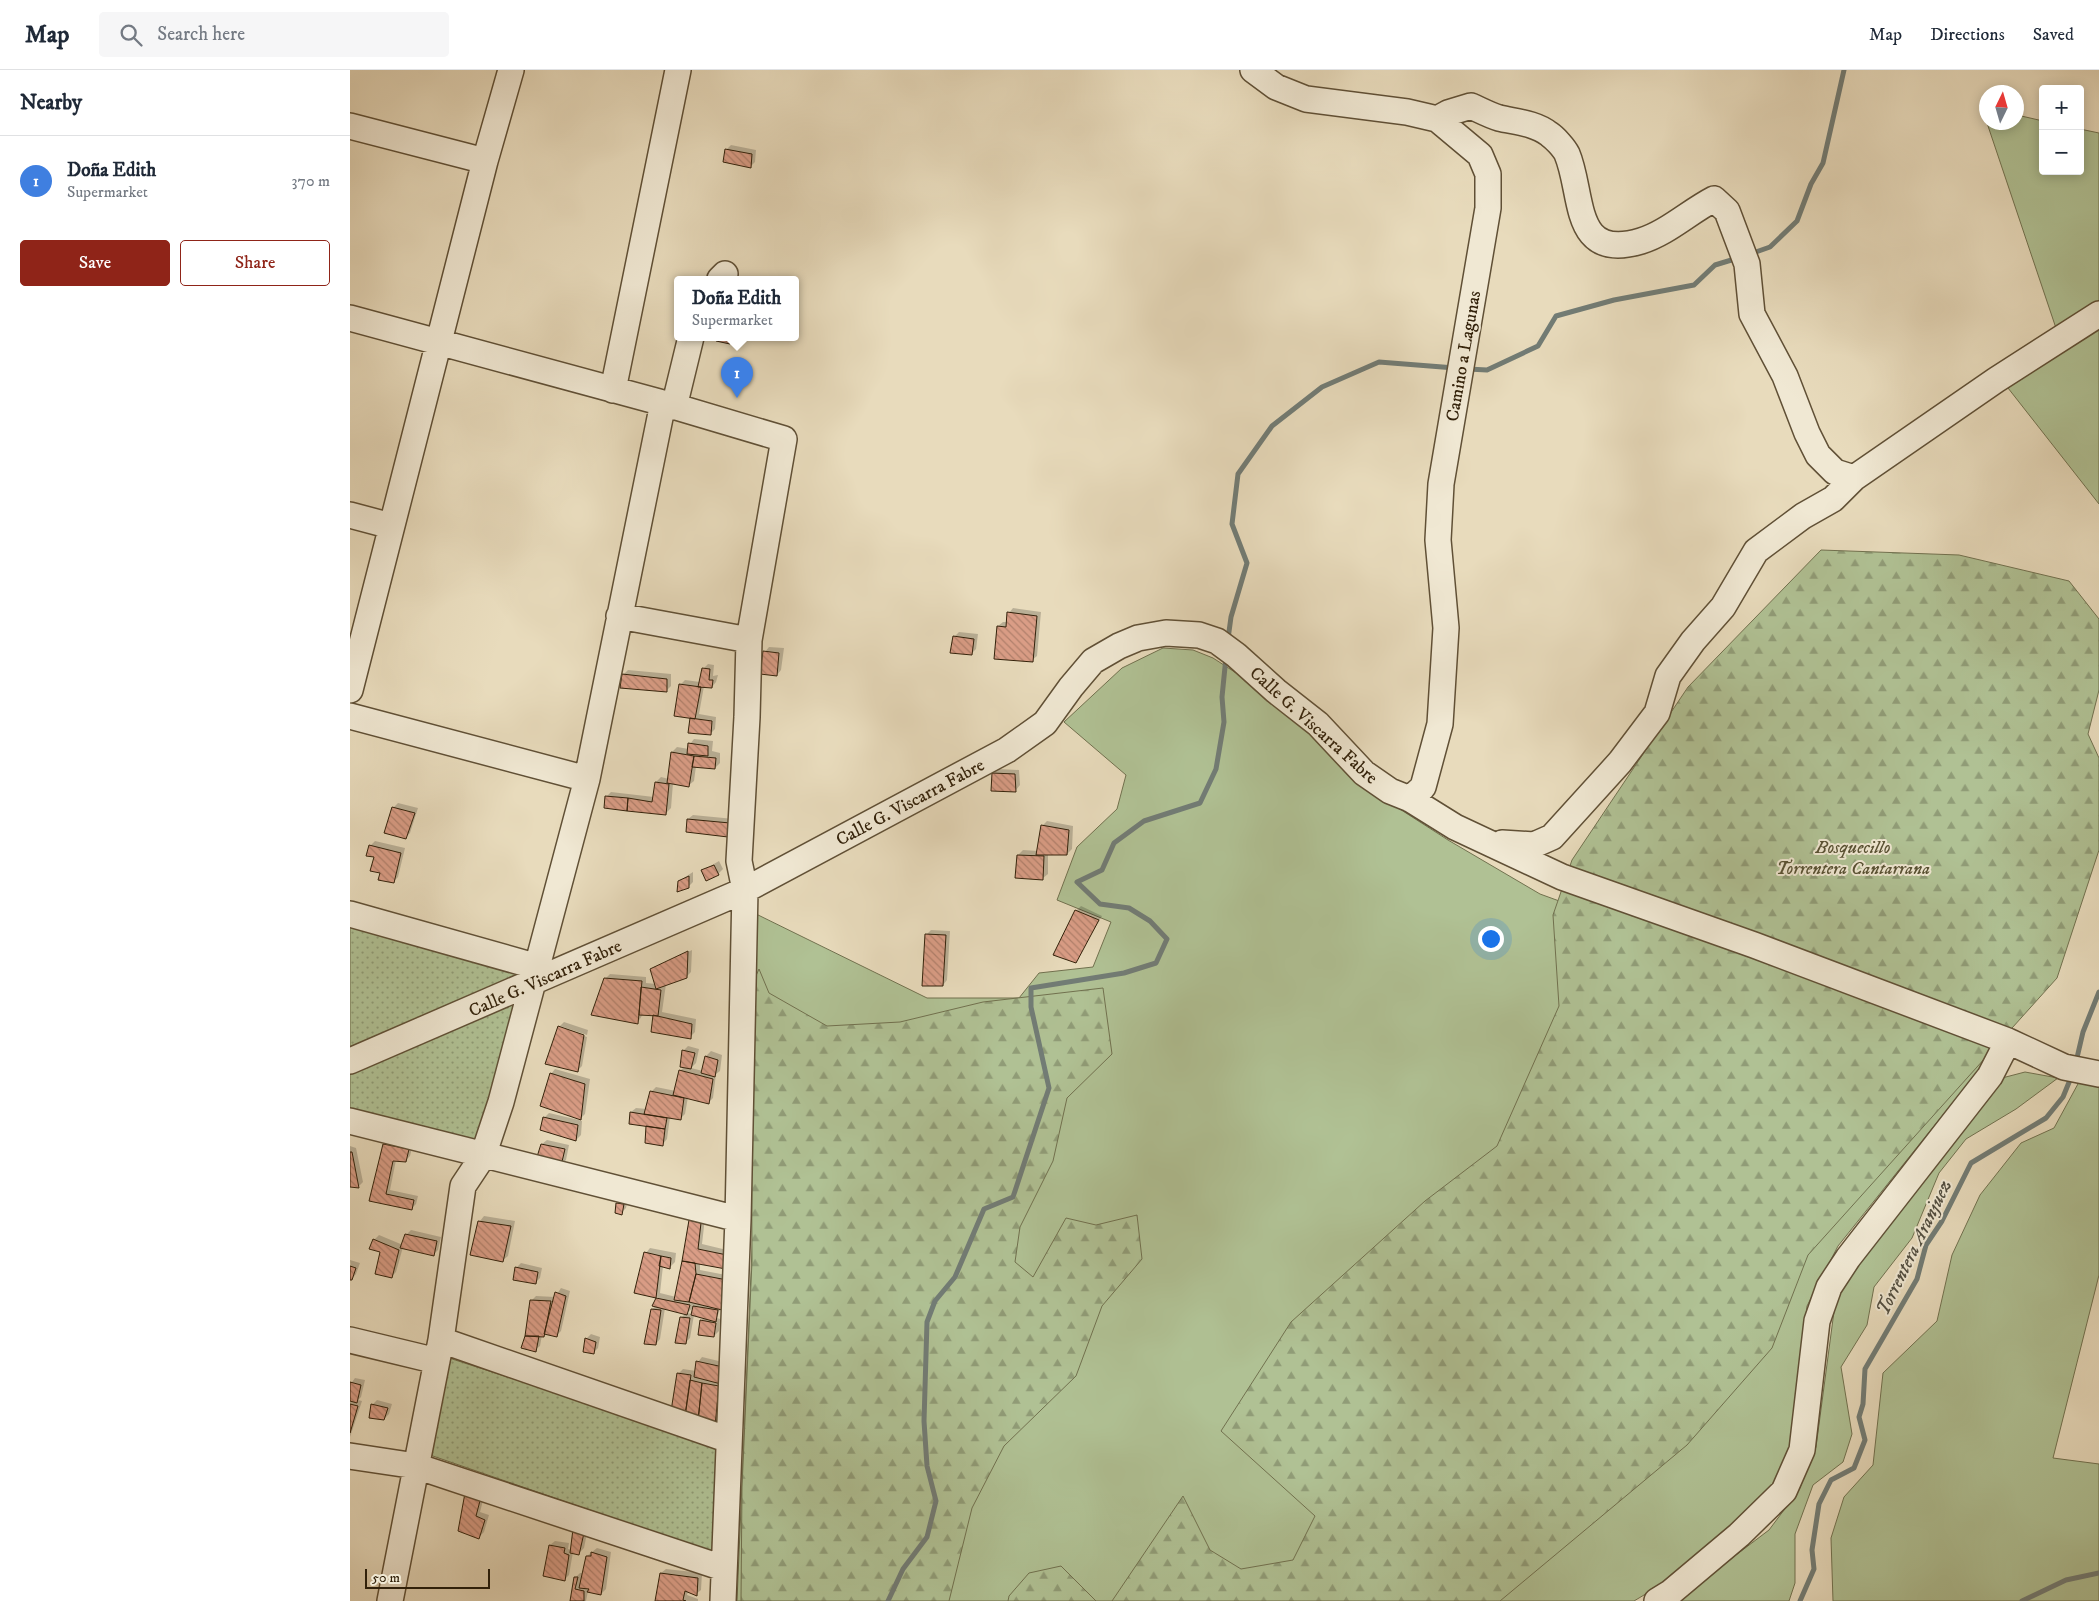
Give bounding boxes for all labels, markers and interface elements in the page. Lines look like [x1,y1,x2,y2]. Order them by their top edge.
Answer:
search box [99,12,449,57]
text: Map [25,20,69,50]
icon: search [117,21,145,49]
text: Search here [157,23,245,46]
text: Map [1869,24,1902,46]
text: Directions [1930,24,2005,46]
text: Saved [2033,24,2074,46]
north arrow [1979,85,2024,130]
map controls [2039,85,2084,175]
button: + [2039,85,2084,130]
text: Nearby [20,90,82,116]
button: − [2039,130,2084,175]
text: Doña Edith [67,159,156,182]
text: 1 [33,171,39,191]
text: 370 m [292,171,330,191]
text: Supermarket [67,182,148,202]
button: Save [20,240,170,286]
button: Share [180,240,330,286]
popup [674,276,799,341]
text: Doña Edith [692,287,781,310]
street label: Camino a Lagunas [1442,289,1486,423]
text: Supermarket [692,310,773,330]
pin: 1 [721,357,753,398]
street label: Calle G. Viscarra Fabre [1245,662,1382,789]
street label: Calle G. Viscarra Fabre [832,754,989,851]
park label: Bosquecillo Torrentera Cantarrana [1776,837,1930,880]
your location [1478,926,1504,952]
street label: Calle G. Viscarra Fabre [466,935,625,1023]
water label: Torrentera Aranjuez [1872,1176,1957,1319]
scale bar [365,1566,490,1589]
text: 50 m [372,1569,400,1587]

